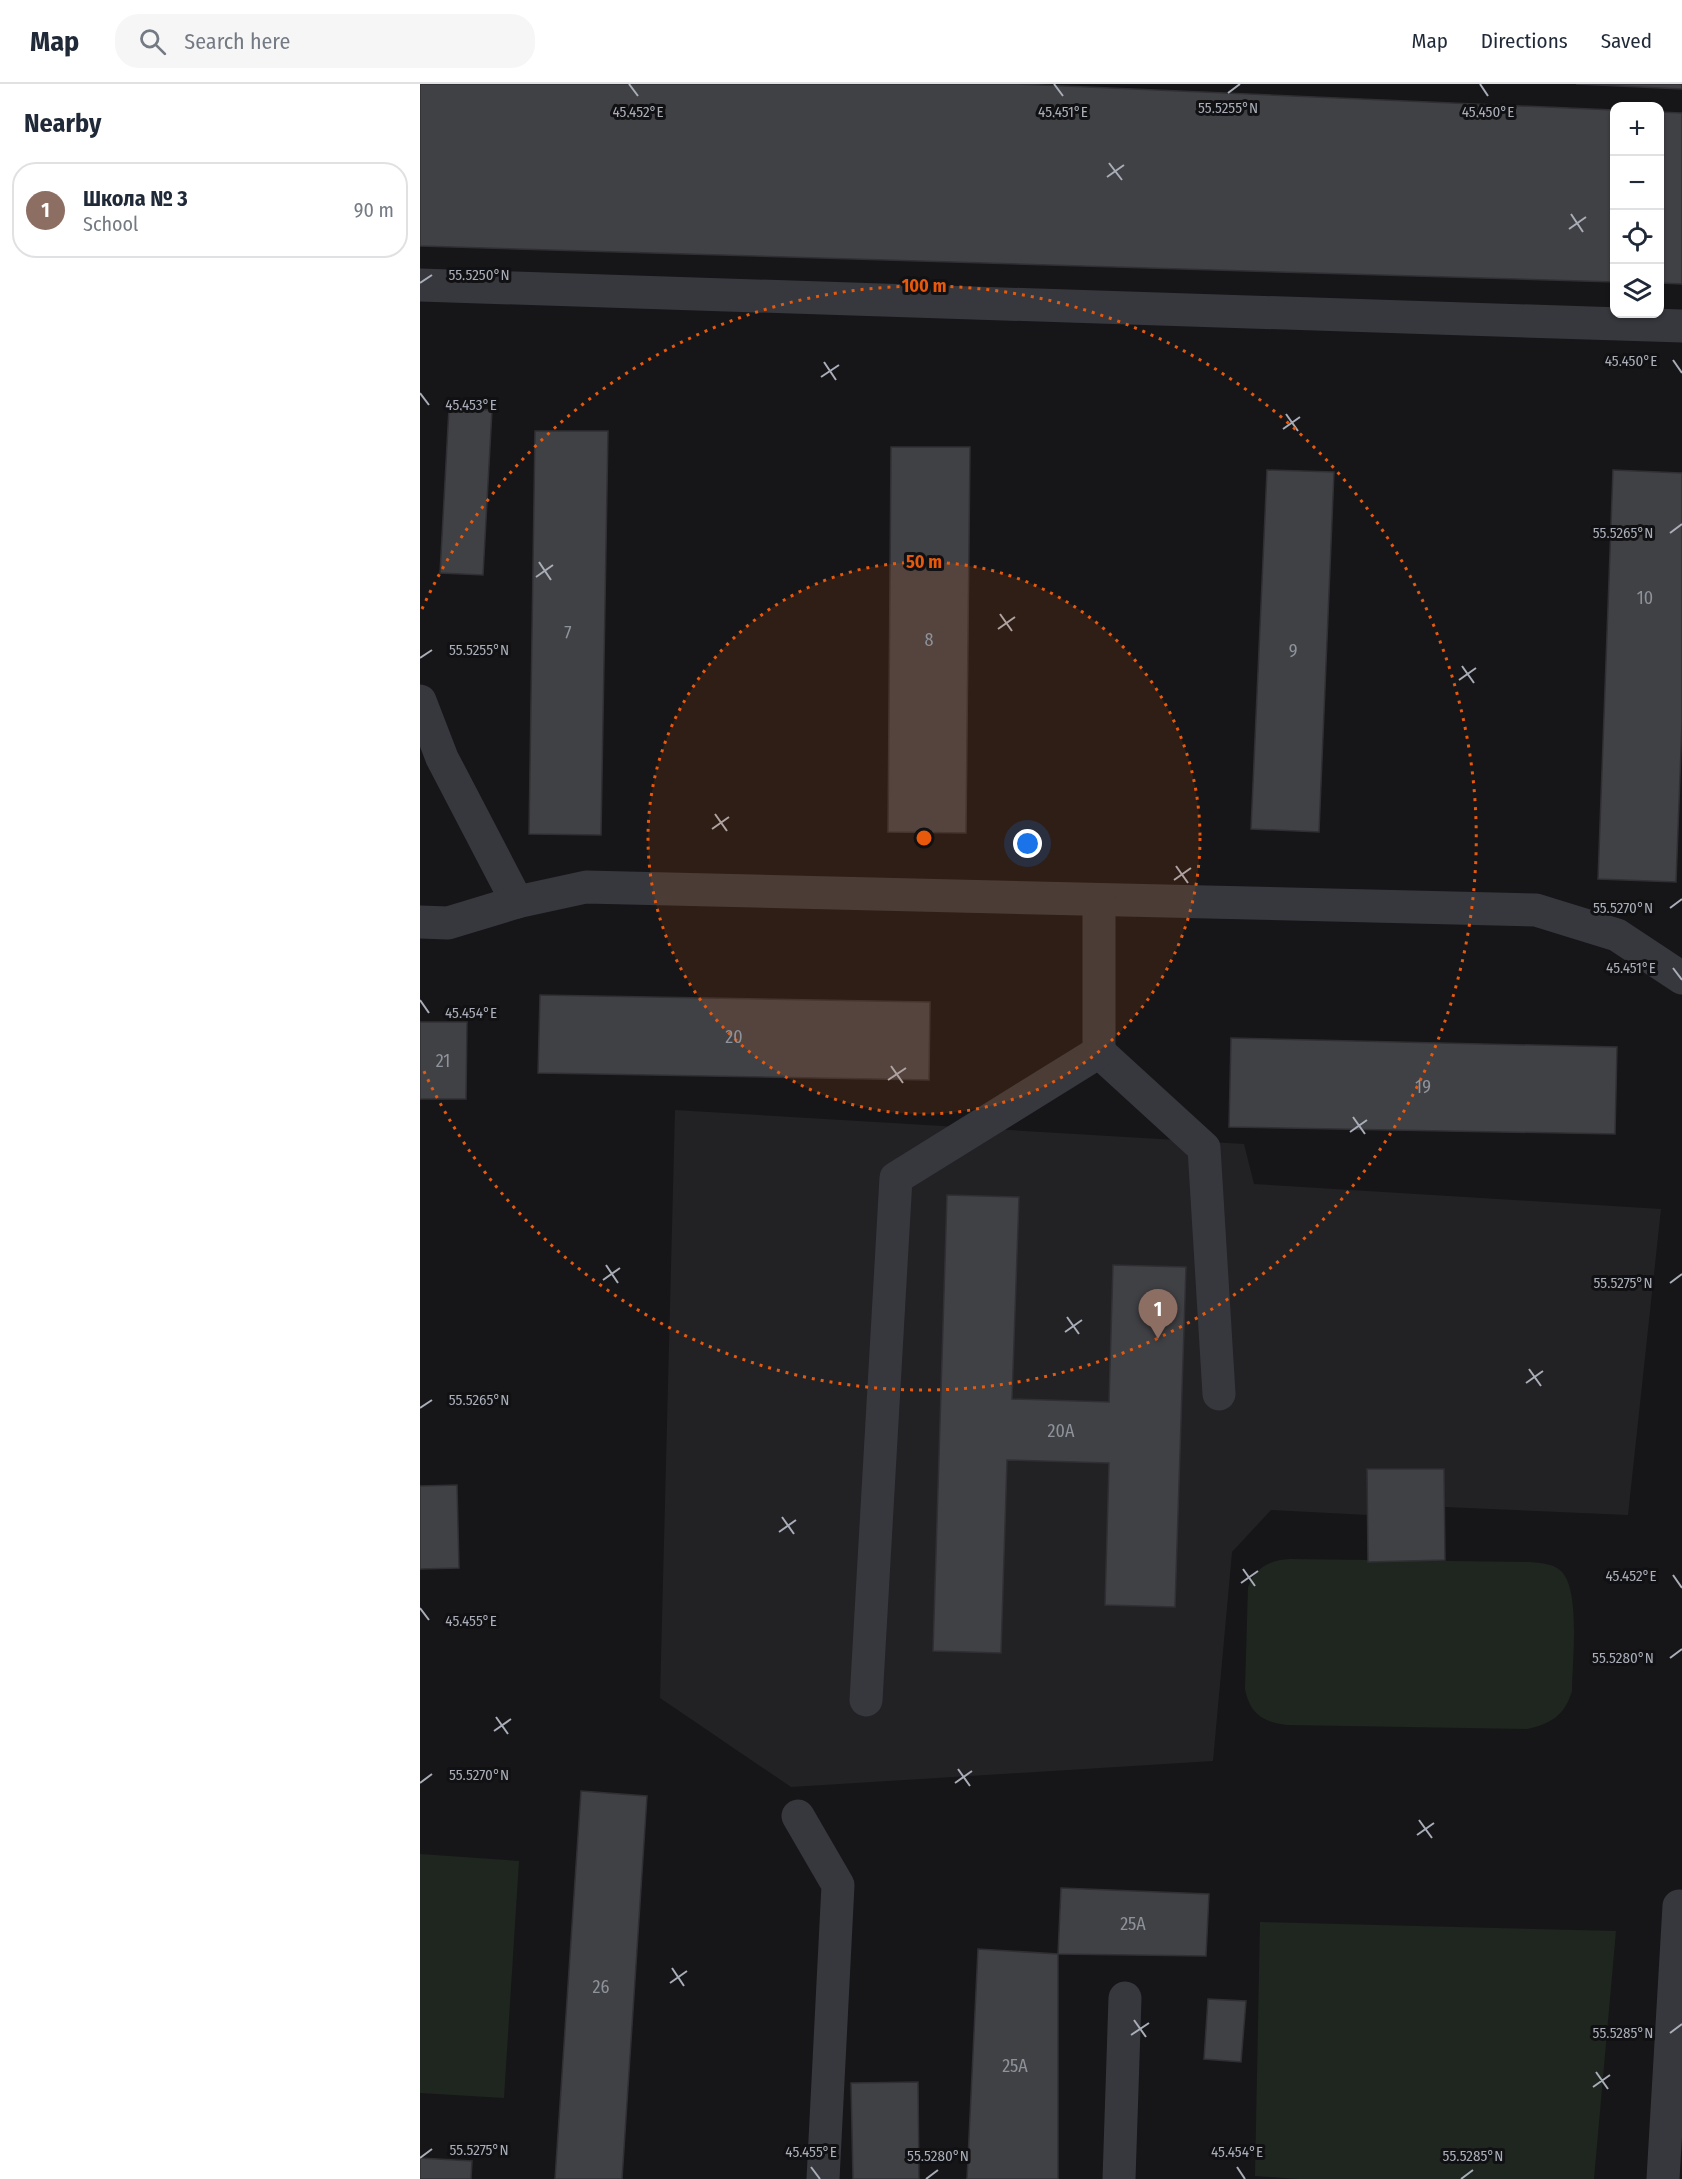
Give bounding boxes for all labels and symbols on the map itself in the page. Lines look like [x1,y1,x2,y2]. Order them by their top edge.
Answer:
text: 55.5255°N [1198,99,1258,117]
text: 45.452°E [612,103,664,121]
text: 45.451°E [1038,103,1088,121]
text: 45.450°E [1462,103,1514,121]
text: 55.5250°N [448,266,510,284]
text: 100 m [902,275,946,297]
text: 45.450°E [1605,352,1657,370]
text: 45.453°E [445,396,497,414]
text: 55.5265°N [1593,524,1653,542]
text: 50 m [906,551,942,573]
house number: 10 [1637,587,1653,609]
house number: 7 [564,622,572,644]
house number: 8 [925,629,934,651]
house number: 9 [1289,640,1297,662]
text: 55.5255°N [449,641,509,659]
centre of rings [914,828,934,848]
your location [1013,829,1042,858]
text: 55.5270°N [1593,899,1653,917]
text: 45.451°E [1606,959,1656,977]
text: 45.454°E [445,1004,497,1022]
house number: 20 [725,1026,743,1048]
house number: 21 [436,1050,450,1072]
house number: 19 [1415,1076,1431,1098]
text: 55.5275°N [1593,1274,1653,1292]
pin: 1 [1138,1290,1178,1339]
text: 55.5265°N [449,1391,509,1409]
house number: 20А [1048,1420,1075,1442]
text: 45.452°E [1605,1567,1657,1585]
text: 45.455°E [445,1612,497,1630]
text: 55.5280°N [1592,1649,1654,1667]
text: 55.5270°N [449,1766,509,1784]
house number: 25А [1120,1913,1146,1935]
house number: 26 [593,1976,610,1998]
text: 55.5285°N [1593,2024,1653,2042]
house number: 25А [1002,2055,1028,2077]
text: 55.5275°N [449,2141,509,2159]
text: 45.455°E [785,2143,837,2161]
text: 45.454°E [1211,2143,1263,2161]
text: 55.5280°N [907,2147,969,2165]
text: 55.5285°N [1443,2147,1503,2165]

